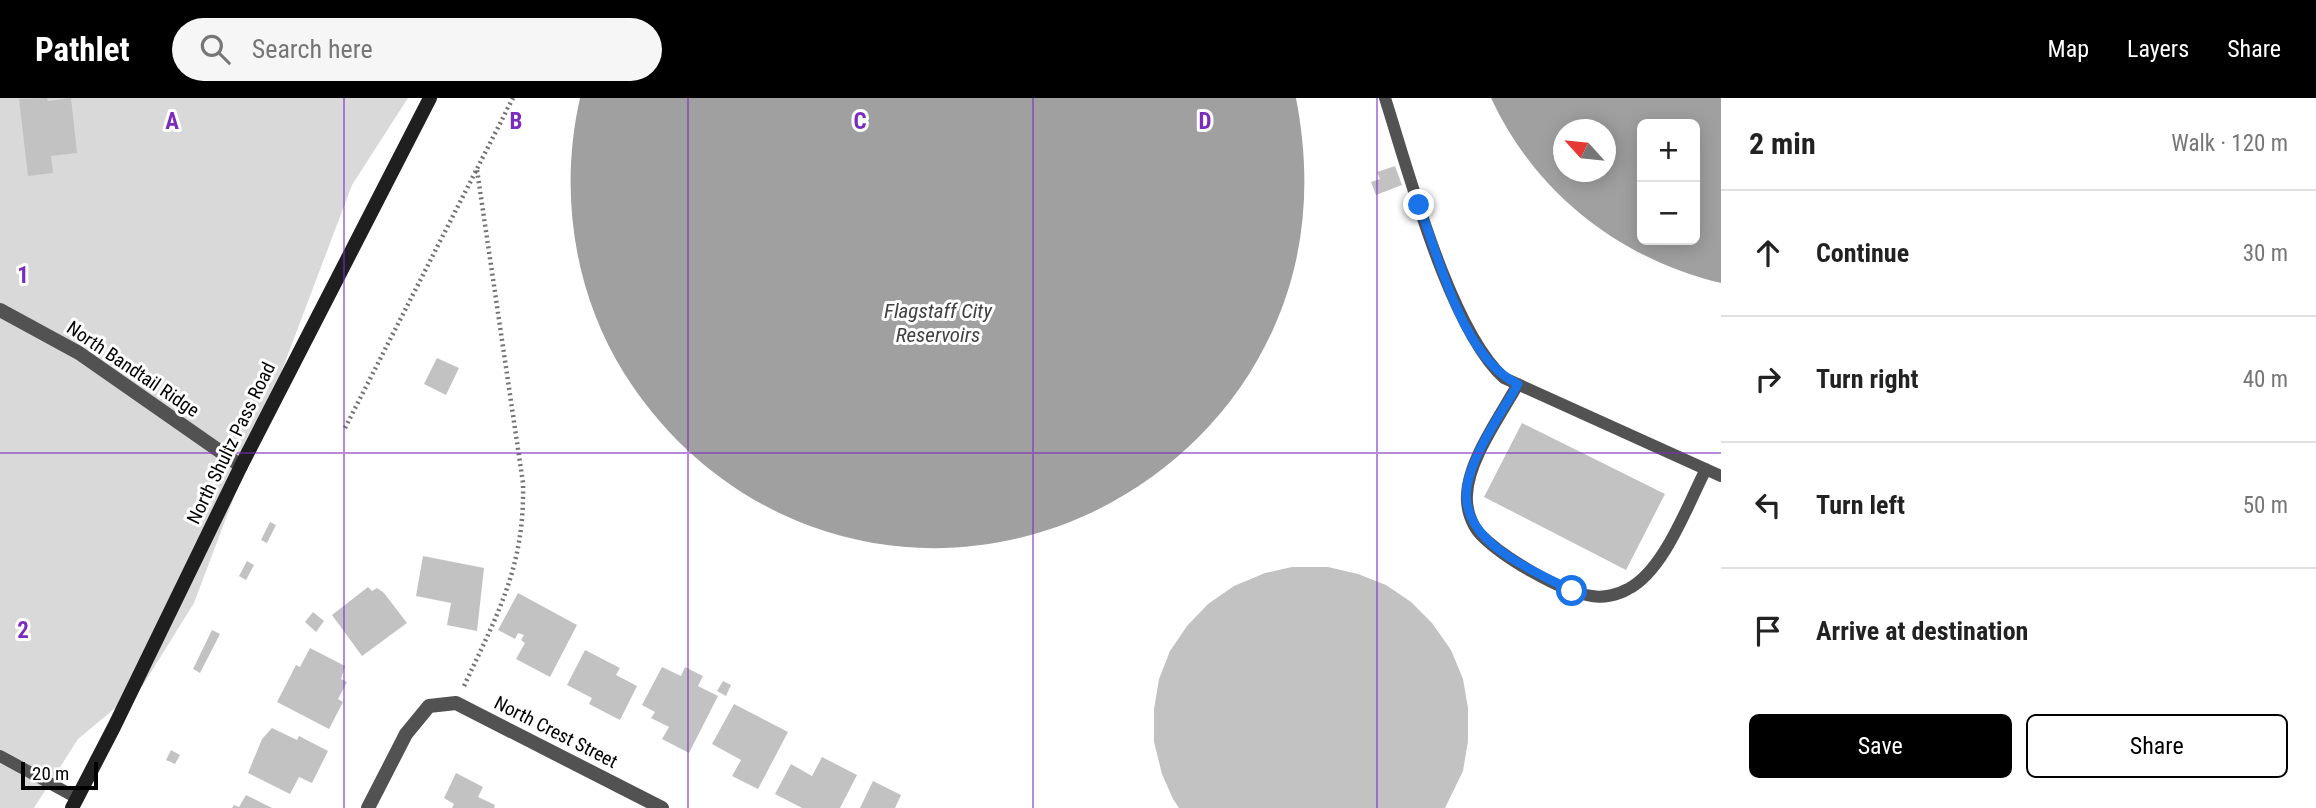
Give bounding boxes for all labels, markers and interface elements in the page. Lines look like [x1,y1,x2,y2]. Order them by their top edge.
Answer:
search box [172,18,662,81]
text: Pathlet [35,30,130,69]
icon: search [196,30,234,68]
text: Search here [252,34,373,64]
text: Map [2048,35,2089,63]
text: Layers [2127,35,2189,63]
text: Share [2227,35,2281,63]
text: A [165,108,179,135]
text: B [510,108,522,135]
text: C [853,108,867,135]
text: D [1199,108,1212,135]
north arrow [1553,119,1616,182]
map controls [1637,119,1700,245]
button: + [1637,119,1700,182]
text: 2 min [1749,126,1816,161]
text: Walk · 120 m [2171,130,2288,157]
button: − [1637,182,1700,245]
route end [1403,189,1434,220]
icon: ahead [1749,234,1787,272]
text: Continue [1816,238,1909,268]
text: 30 m [2243,240,2288,267]
text: 1 [17,262,29,289]
water label: Flagstaff City Reservoirs [884,299,992,347]
street label: North Bandtail Ridge [62,316,204,422]
street label: North Shultz Pass Road [182,358,280,528]
icon: right [1749,360,1787,398]
text: Turn right [1816,364,1918,394]
text: 40 m [2243,366,2288,393]
icon: left [1749,486,1787,524]
text: Turn left [1816,490,1905,520]
text: 50 m [2243,492,2288,519]
route start [1556,575,1587,606]
icon: arrive [1749,612,1787,650]
text: Arrive at destination [1816,616,2028,646]
text: 2 [17,617,29,644]
street label: North Crest Street [491,691,621,773]
button: Save [1749,714,2012,778]
button: Share [2026,714,2288,778]
scale bar [21,759,98,791]
text: 20 m [32,762,69,785]

